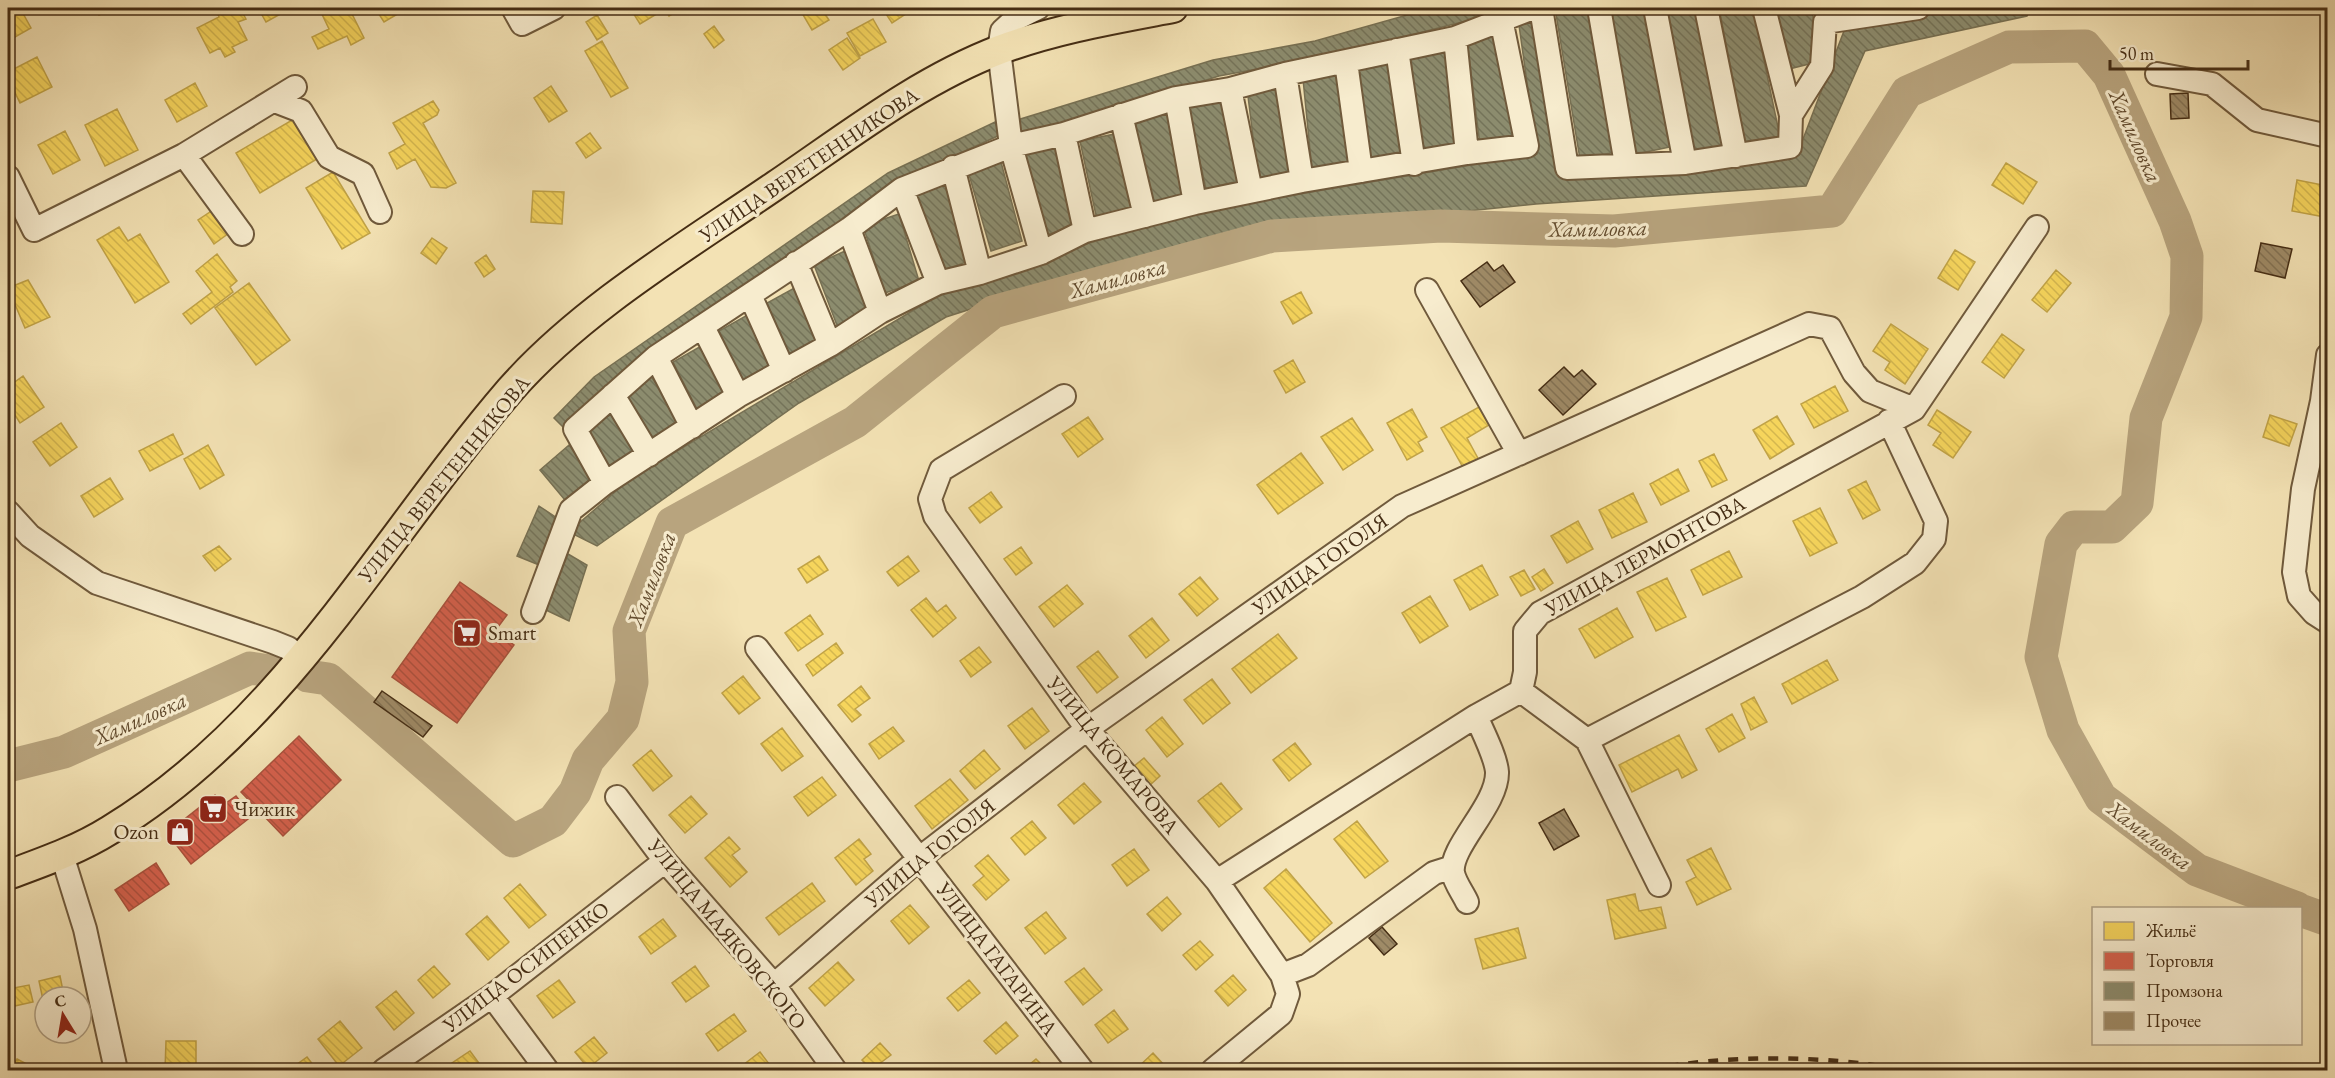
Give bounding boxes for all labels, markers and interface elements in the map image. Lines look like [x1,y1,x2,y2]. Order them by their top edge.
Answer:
scale bar [2110,33,2248,71]
text: 50 m [2119,42,2154,65]
street label: УЛИЦА ВЕРЕТЕННИКОВА [693,81,924,249]
water label: Хамиловка [2101,84,2169,187]
water label: Хамиловка [1547,213,1647,244]
water label: Хамиловка [1065,252,1169,306]
street label: УЛИЦА ВЕРЕТЕННИКОВА [351,369,536,589]
street label: УЛИЦА ЛЕРМОНТОВА [1539,489,1750,623]
street label: УЛИЦА ГОГОЛЯ [1246,507,1393,621]
water label: Хамиловка [620,528,683,632]
supermarket icon: Smart [451,617,483,649]
place label: Smart [488,619,536,646]
street label: УЛИЦА КОМАРОВА [1041,669,1186,840]
water label: Хамиловка [88,685,191,753]
street label: УЛИЦА ГОГОЛЯ [858,792,1000,914]
supermarket icon: Чижик [197,793,229,825]
water label: Хамиловка [2100,793,2198,877]
place label: Чижик [234,795,295,822]
shop icon: Ozon [164,816,196,848]
place label: Ozon [114,818,159,845]
street label: УЛИЦА МАЯКОВСКОГО [641,832,813,1035]
street label: УЛИЦА ГАГАРИНА [930,876,1064,1041]
street label: УЛИЦА ОСИПЕНКО [436,895,614,1039]
legend [2092,907,2302,1045]
text: Жильё [2145,919,2196,942]
text: Торговля [2146,949,2214,972]
text: Промзона [2146,979,2223,1002]
north arrow [33,985,93,1045]
text: С [53,989,68,1012]
text: Прочее [2146,1009,2201,1032]

